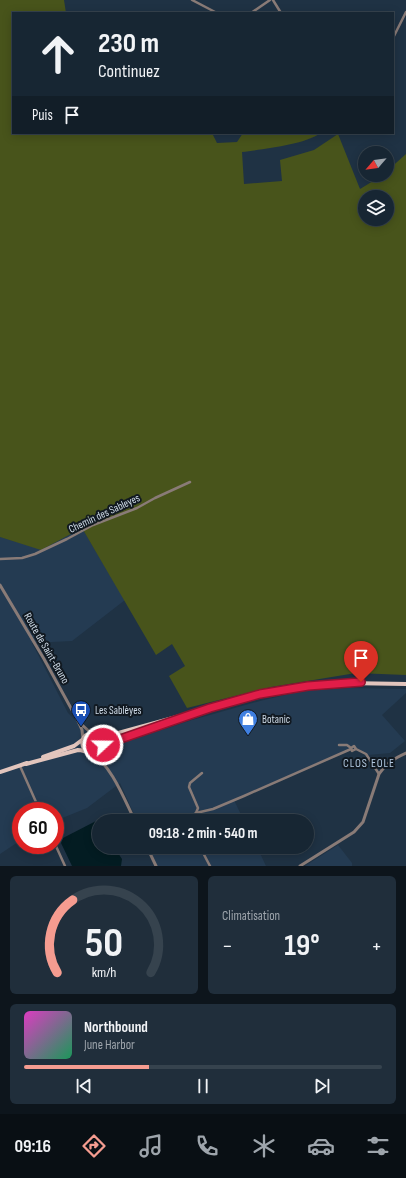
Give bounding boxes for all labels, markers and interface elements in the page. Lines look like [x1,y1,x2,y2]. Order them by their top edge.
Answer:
text: 230 m [98,27,159,60]
icon: ahead [32,28,84,80]
text: Continuez [98,61,160,82]
icon: arrive [61,104,83,126]
text: Puis [32,106,53,125]
north arrow [358,146,394,182]
map controls [358,146,394,226]
button: layers [358,190,394,226]
street label: Chemin des Sableyes [66,491,142,536]
street label: Route de Saint-Bruno [21,611,72,686]
pin [344,641,378,682]
icon: arrive [350,647,372,669]
bus stop icon: Les Sablèyes [70,699,92,727]
place label: Les Sablèyes [95,704,142,717]
shop icon: Botanic [237,708,259,736]
place label: Botanic [262,713,290,726]
position arrow [82,724,124,766]
district label: CLOS EOLE [343,756,395,771]
speed limit sign: 60 [12,802,64,854]
text: 09:18 · 2 min · 540 m [149,824,257,843]
text: Climatisation [222,908,280,924]
text: 50 [85,919,123,968]
text: 19° [284,928,320,964]
text: − [222,933,233,960]
text: + [371,933,382,960]
text: km/h [92,964,116,981]
text: Northbound [84,1018,148,1037]
text: June Harbor [84,1037,135,1053]
icon: previous [73,1075,95,1097]
icon: pause [192,1075,214,1097]
icon: next [311,1075,333,1097]
icon: directions [80,1132,108,1160]
icon: music [137,1132,165,1160]
icon: phone [193,1132,221,1160]
icon: climate [250,1132,278,1160]
icon: car [307,1132,335,1160]
icon: filters [364,1132,392,1160]
text: 09:16 [14,1136,51,1157]

